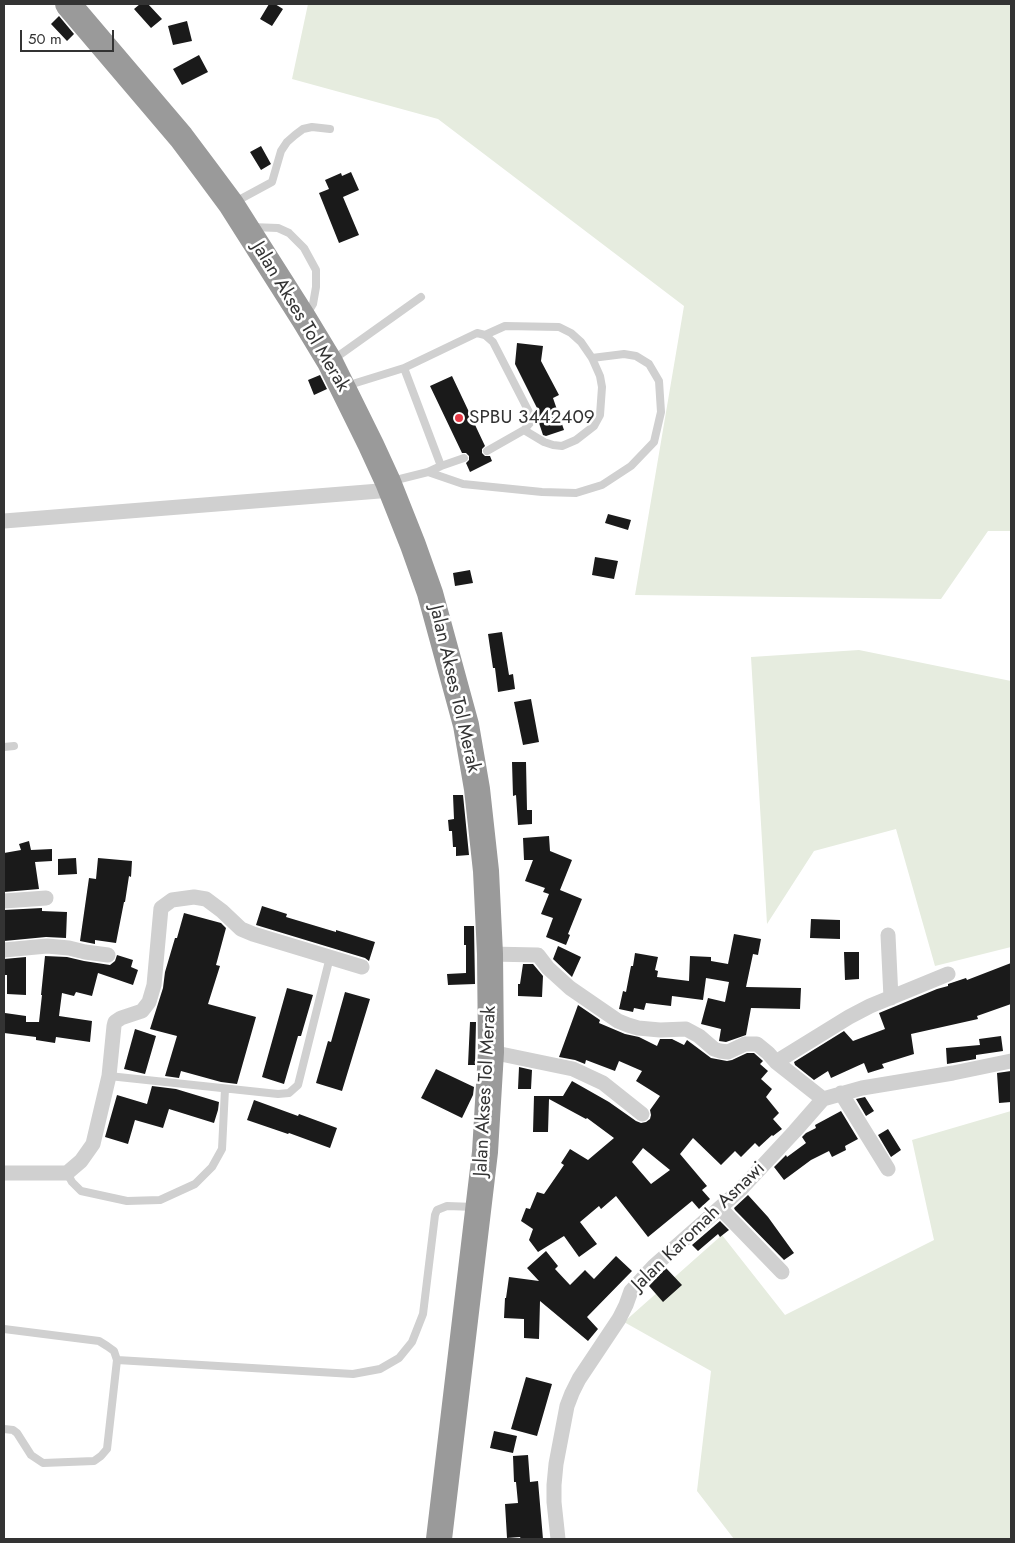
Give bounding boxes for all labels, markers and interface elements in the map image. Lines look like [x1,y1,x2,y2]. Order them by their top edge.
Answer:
scale bar [22,20,116,52]
text: 50 m [28,28,62,50]
street label: Jalan Akses Tol Merak [246,238,354,396]
place label: SPBU 3442409 [469,407,595,429]
marker: SPBU 3442409 [453,412,465,424]
street label: Jalan Akses Tol Merak [424,603,484,775]
street label: Jalan Akses Tol Merak [470,1005,502,1177]
street label: Jalan Karomah Asnawi [628,1158,770,1296]

